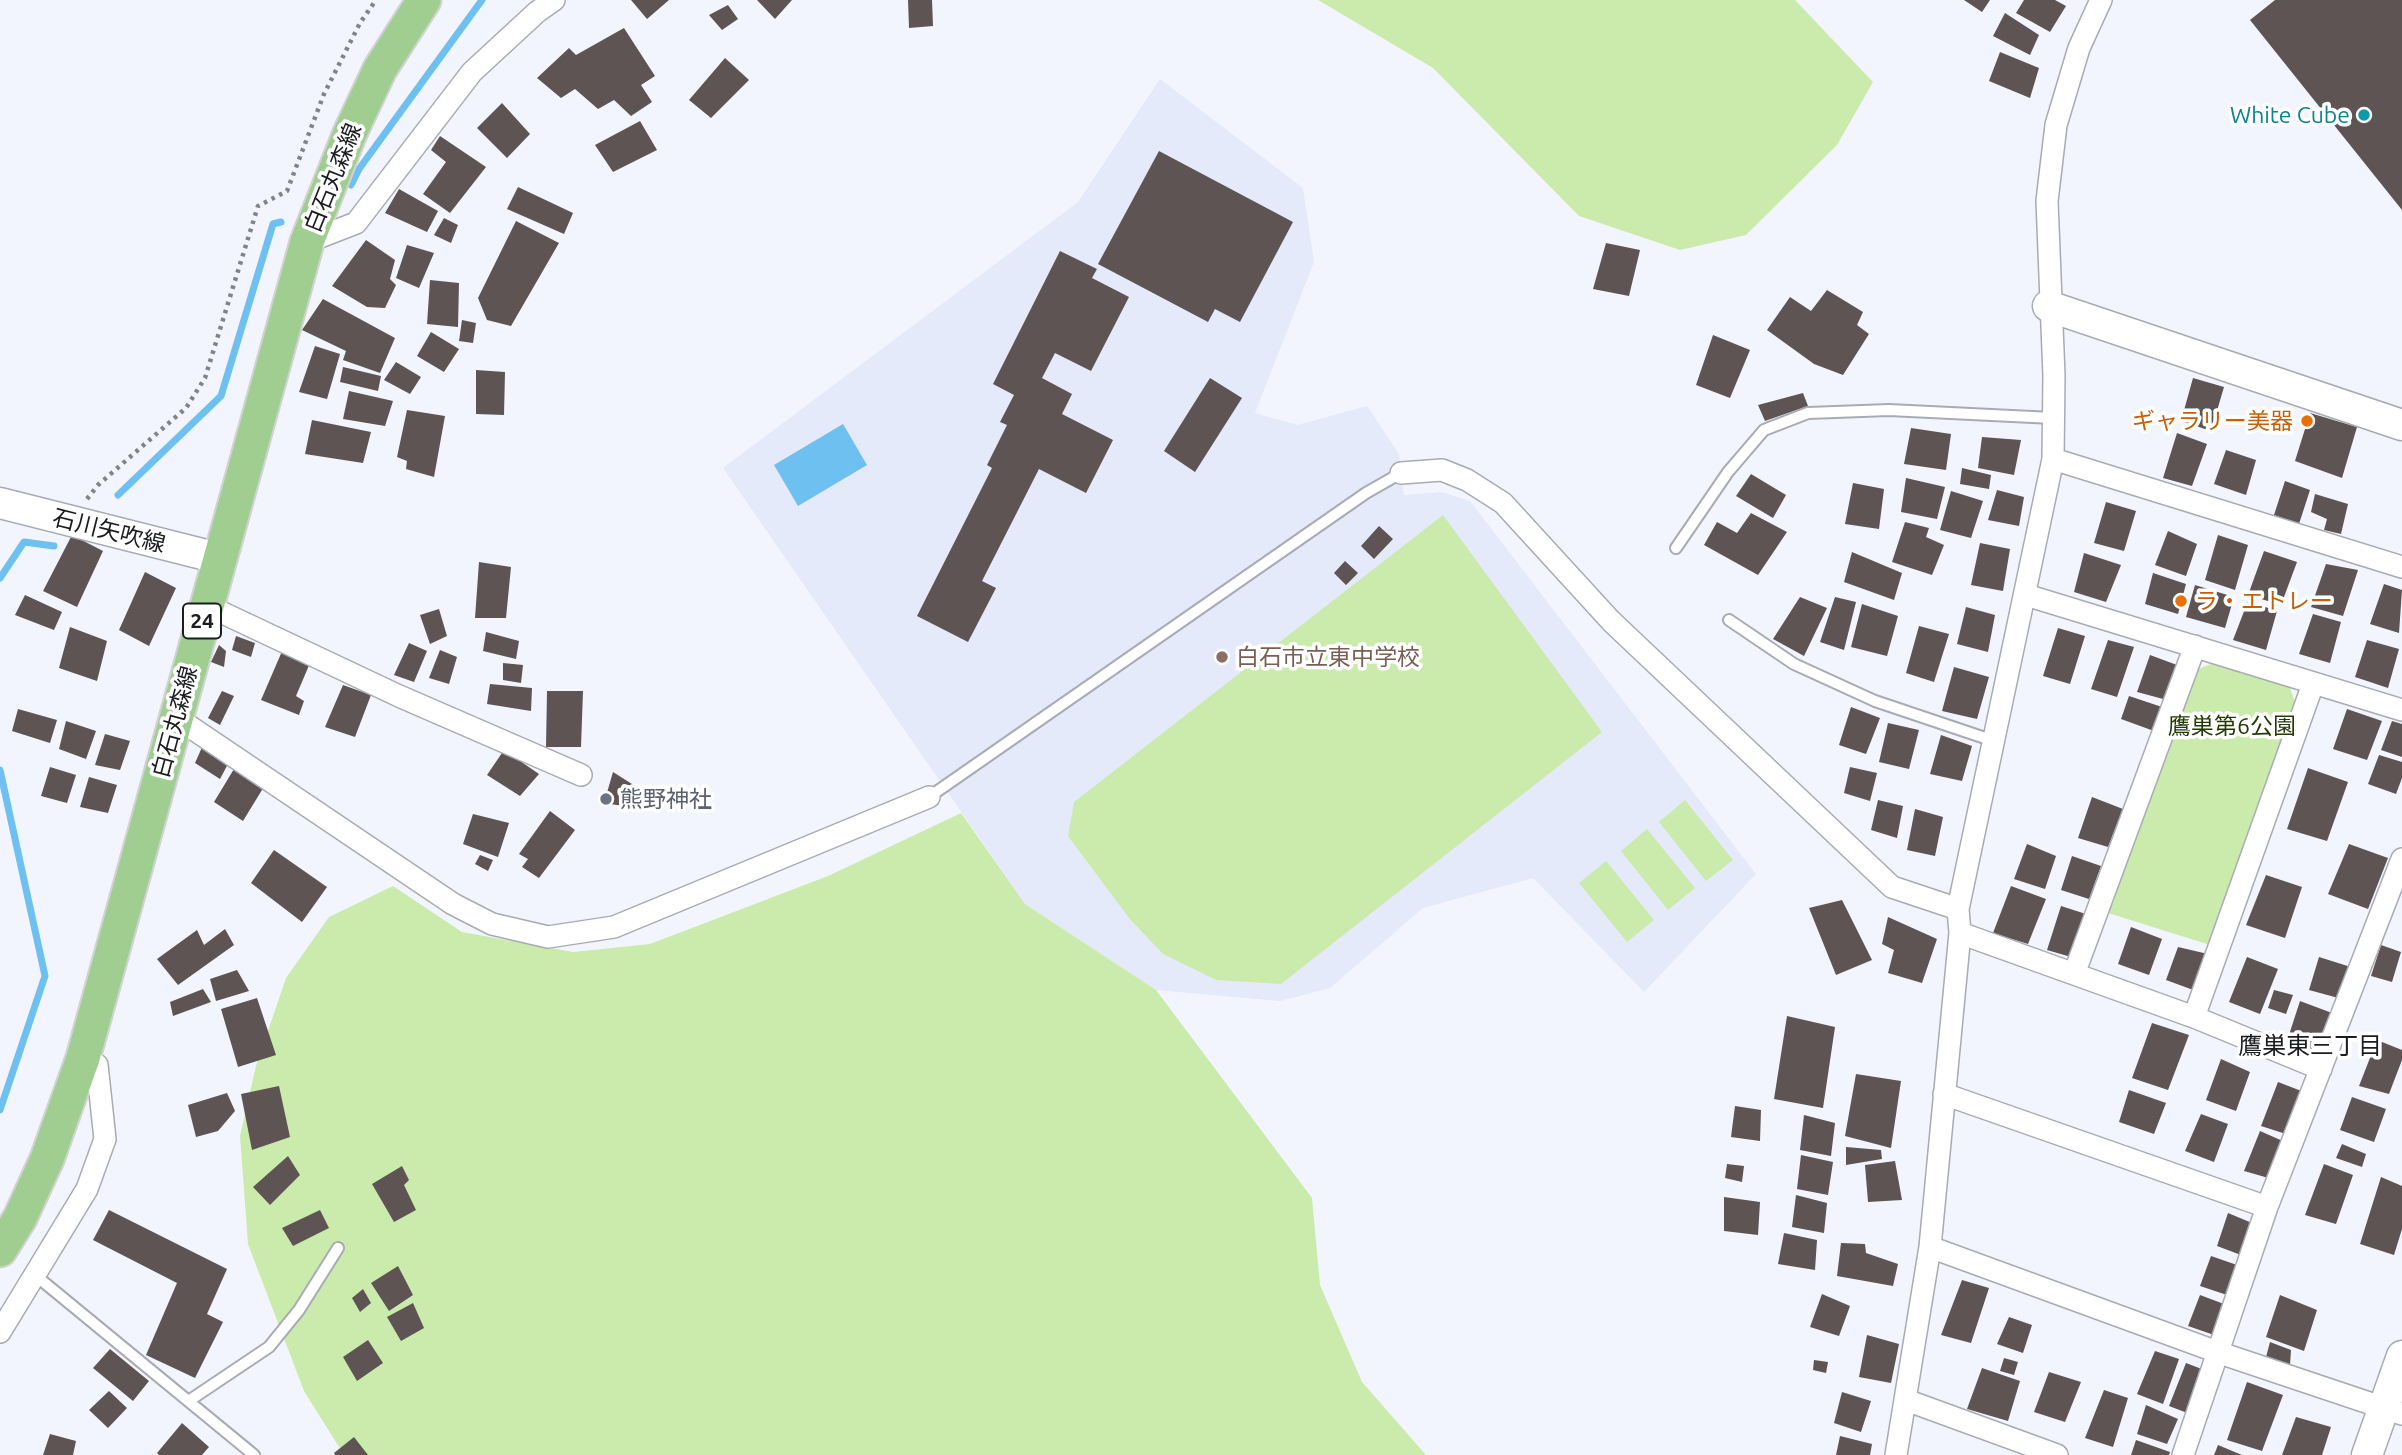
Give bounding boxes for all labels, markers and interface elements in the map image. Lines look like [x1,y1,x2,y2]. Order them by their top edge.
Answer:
place label: White Cube [2230,101,2350,129]
marker: White Cube [2356,107,2372,123]
street label: 白石丸森線 [299,120,367,236]
place label: ギャラリー美器 [2132,407,2293,435]
marker: ギャラリー美器 [2299,413,2315,429]
street label: 石川矢吹線 [50,504,168,558]
place label: ラ・エトレー [2195,587,2333,615]
marker: ラ・エトレー [2173,593,2189,609]
road number: 24 [183,604,221,638]
place label: 白石市立東中学校 [1236,643,1420,671]
marker: 白石市立東中学校 [1214,649,1230,665]
street label: 白石丸森線 [147,663,203,781]
park label: 鷹巣第6公園 [2168,712,2296,740]
place label: 熊野神社 [620,785,712,813]
marker: 熊野神社 [598,791,614,807]
district label: 鷹巣東三丁目 [2238,1032,2382,1060]

